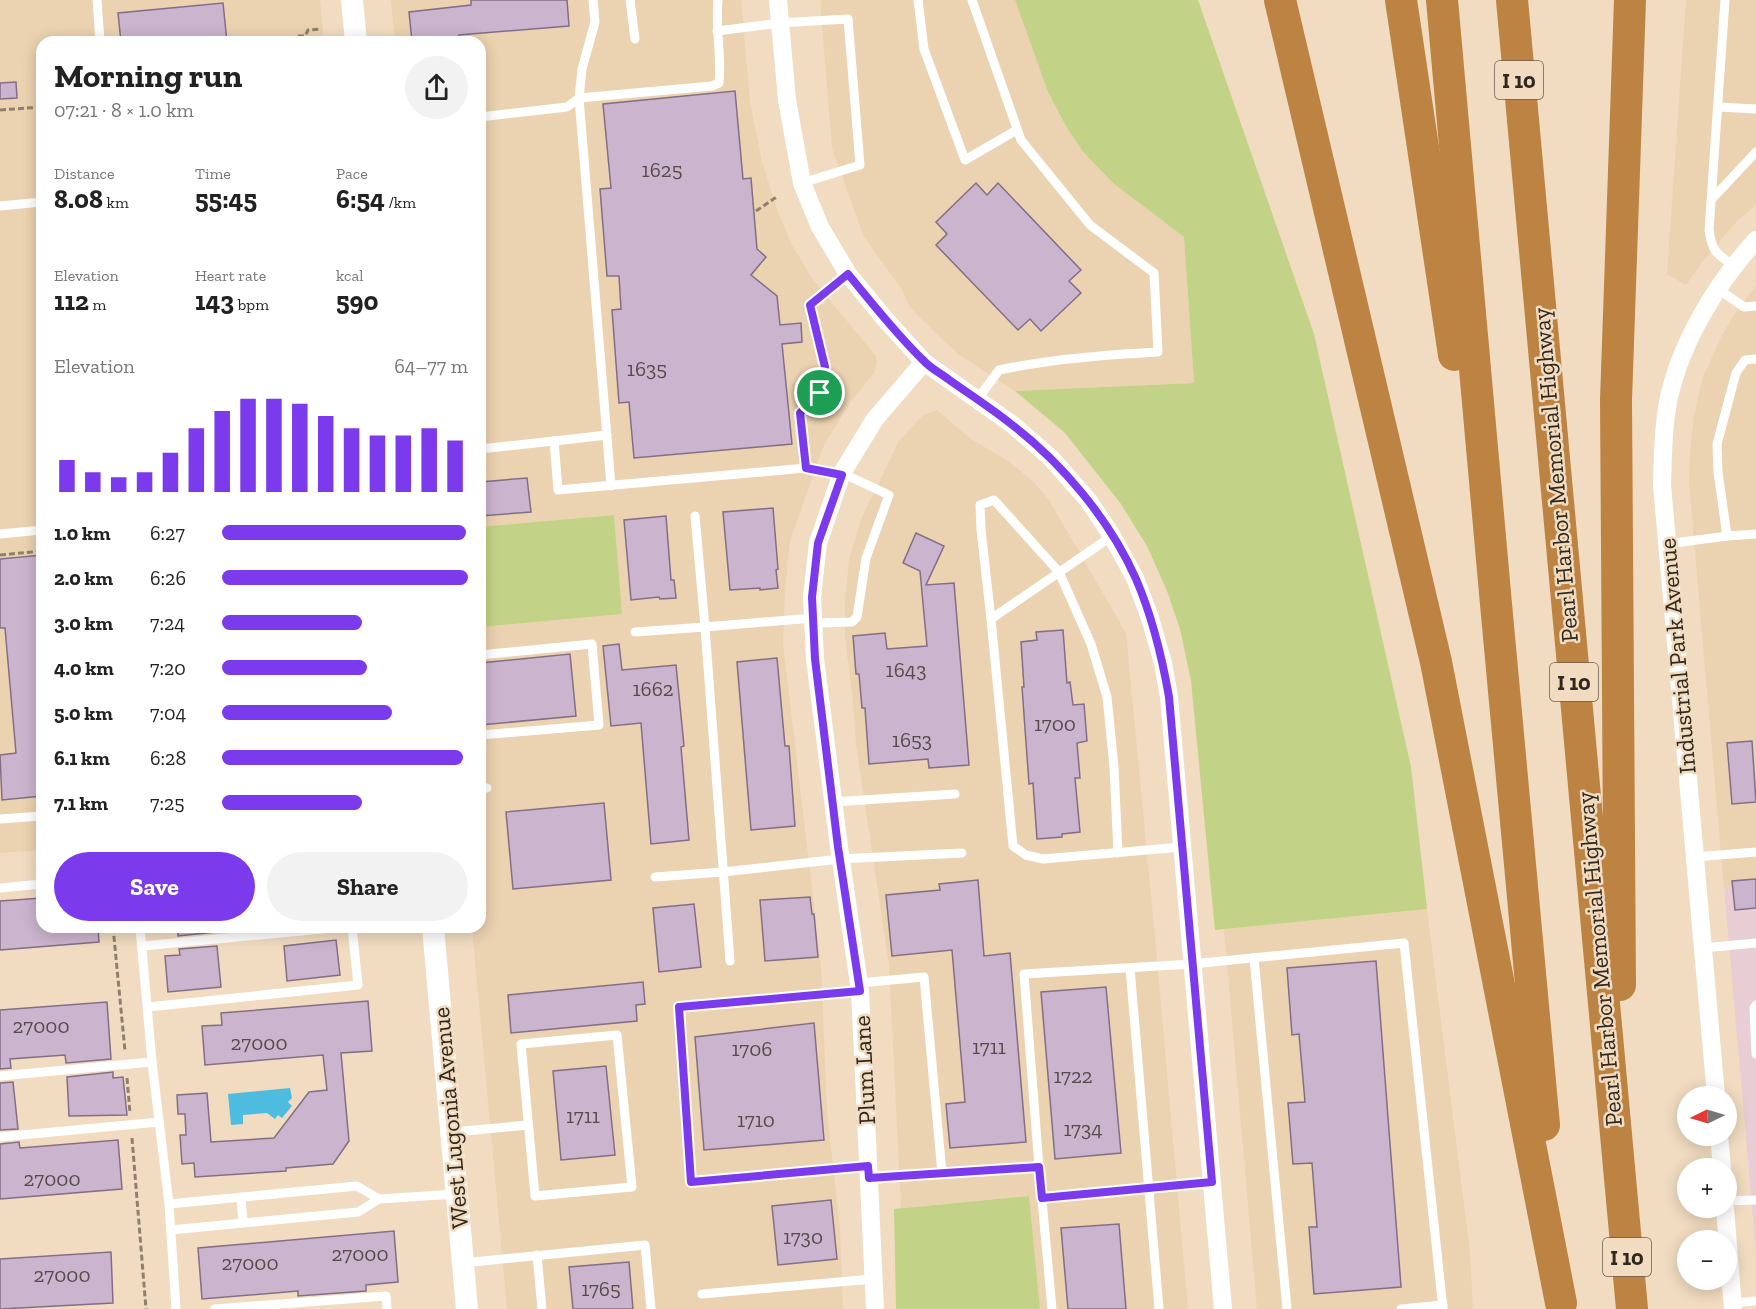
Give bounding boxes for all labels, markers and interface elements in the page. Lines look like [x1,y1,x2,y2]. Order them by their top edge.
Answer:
text: Morning run [54,56,242,95]
button: share [405,56,468,119]
road number: I 10 [1495,61,1543,99]
text: 07:21 · 8 × 1.0 km [54,98,194,122]
house number: 1625 [642,157,682,182]
text: Distance [54,164,115,183]
text: Time [195,164,231,183]
text: Pace [336,164,368,183]
text: 8.08 [54,183,103,215]
text: 55:45 [195,183,257,215]
text: 6:54 [336,183,385,215]
text: km [103,193,129,212]
text: /km [385,193,416,212]
text: Elevation [54,266,119,285]
text: Heart rate [195,266,266,285]
text: kcal [336,266,363,285]
text: 112 [54,285,89,317]
text: 143 [195,285,234,317]
text: 590 [336,285,378,317]
text: m [89,295,106,314]
text: bpm [234,295,269,314]
street label: Pearl Harbor Memorial Highway [1526,306,1584,643]
text: Elevation [54,354,135,378]
text: 64–77 m [394,354,468,378]
house number: 1635 [627,356,667,381]
pin [794,367,845,418]
icon: arrive [803,376,836,409]
text: 1.0 km [54,521,110,545]
text: 6:27 [150,521,185,545]
street label: Industrial Park Avenue [1652,537,1702,775]
text: 2.0 km [54,566,113,590]
text: 6:26 [150,566,186,590]
text: 3.0 km [54,611,113,635]
text: 7:24 [150,611,185,635]
text: 4.0 km [54,656,114,680]
text: 7:20 [150,656,186,680]
house number: 1643 [886,657,926,682]
road number: I 10 [1550,663,1598,701]
house number: 1662 [632,676,674,701]
text: 5.0 km [54,701,113,725]
text: 7:04 [150,701,186,725]
house number: 1700 [1034,711,1076,736]
house number: 1653 [892,727,932,752]
text: 6.1 km [54,746,110,770]
text: 6:28 [150,746,186,770]
street label: Pearl Harbor Memorial Highway [1570,790,1628,1127]
text: 7.1 km [54,791,108,815]
text: 7:25 [150,791,184,815]
button: Save [54,852,255,921]
button: Share [267,852,468,921]
street label: West Lugonia Avenue [426,1006,474,1230]
house number: 27000 [13,1013,70,1038]
street label: Plum Lane [847,1015,881,1125]
house number: 27000 [231,1030,288,1055]
house number: 1711 [972,1034,1006,1059]
house number: 1706 [732,1036,772,1061]
house number: 1722 [1053,1063,1093,1088]
north arrow [1677,1086,1737,1146]
map controls [1677,1086,1737,1290]
house number: 1711 [566,1103,600,1128]
house number: 1710 [737,1107,775,1132]
house number: 1734 [1063,1116,1103,1141]
button: + [1677,1158,1737,1218]
house number: 27000 [24,1166,81,1191]
house number: 1730 [783,1224,823,1249]
button: − [1677,1230,1737,1290]
road number: I 10 [1603,1238,1651,1276]
house number: 27000 [332,1241,389,1266]
house number: 27000 [222,1250,279,1275]
house number: 27000 [34,1262,91,1287]
house number: 1765 [581,1276,621,1301]

